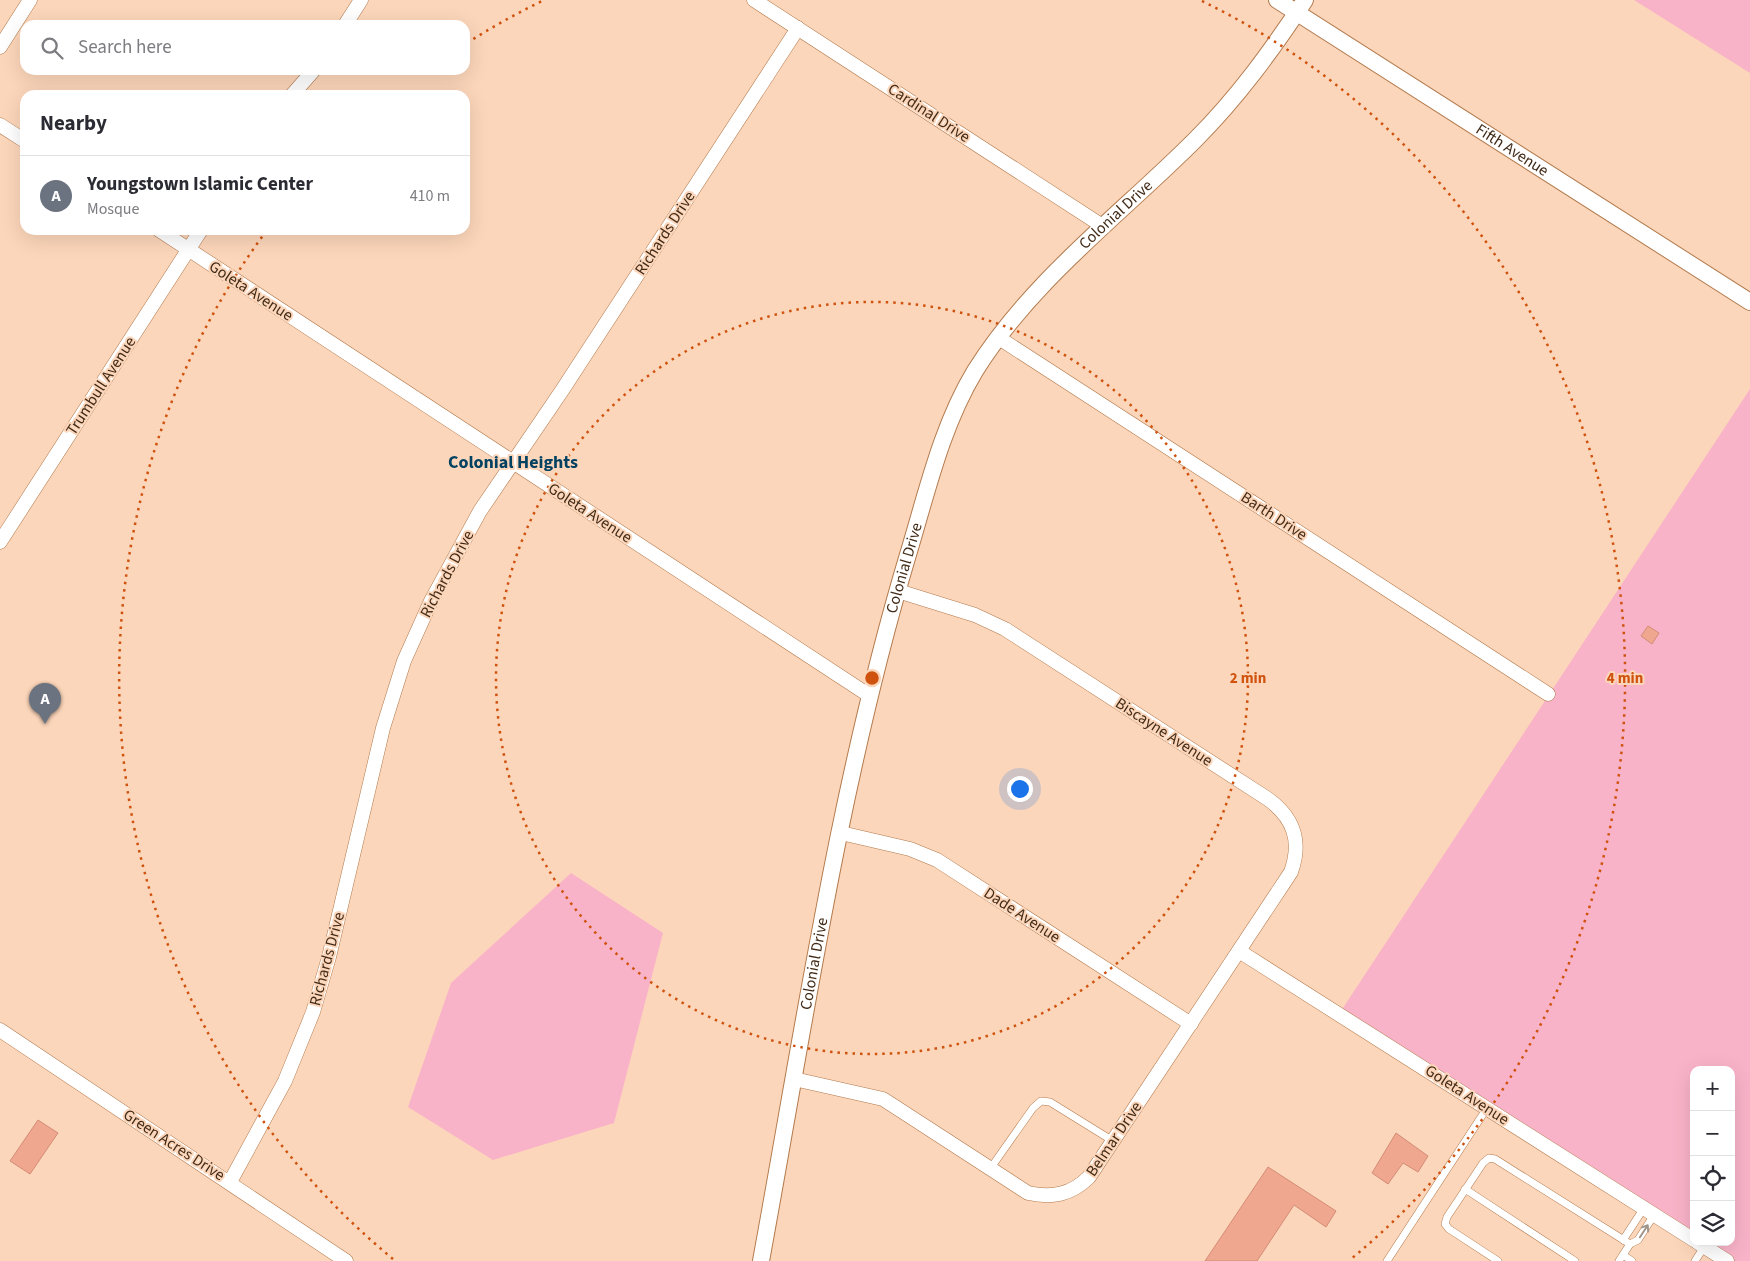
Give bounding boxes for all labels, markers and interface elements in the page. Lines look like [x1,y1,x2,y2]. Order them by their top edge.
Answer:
search box [20,20,470,75]
icon: search [38,34,66,62]
text: Search here [78,34,172,61]
street label: Cardinal Drive [884,78,975,148]
text: Nearby [40,108,107,138]
street label: Fifth Avenue [1471,119,1553,182]
text: Youngstown Islamic Center [87,171,313,198]
street label: Colonial Drive [1074,175,1158,254]
text: A [51,185,61,207]
text: 410 m [410,185,450,207]
street label: Richards Drive [630,187,700,279]
text: Mosque [87,198,140,220]
street label: Goleta Avenue [205,256,297,326]
street label: Trumbull Avenue [61,332,141,440]
district label: Colonial Heights [448,450,578,475]
street label: Goleta Avenue [544,478,636,548]
street label: Barth Drive [1237,486,1311,546]
street label: Colonial Drive [881,520,928,616]
street label: Richards Drive [415,526,479,622]
text: 2 min [1230,668,1266,689]
text: 4 min [1607,668,1643,689]
centre of rings [863,669,881,687]
pin: A [29,683,61,724]
street label: Biscayne Avenue [1111,692,1217,772]
your location [1007,776,1033,802]
street label: Dade Avenue [979,882,1065,948]
street label: Richards Drive [304,910,350,1008]
street label: Colonial Drive [795,916,833,1012]
street label: Goleta Avenue [1421,1060,1513,1130]
map controls [1690,1066,1735,1246]
button: + [1690,1066,1735,1111]
street label: Belmar Drive [1081,1097,1147,1181]
street label: Green Acres Drive [119,1104,229,1186]
button: − [1690,1111,1735,1156]
button: locate [1690,1156,1735,1201]
button: layers [1690,1201,1735,1246]
one-way arrow [1639,1225,1649,1239]

